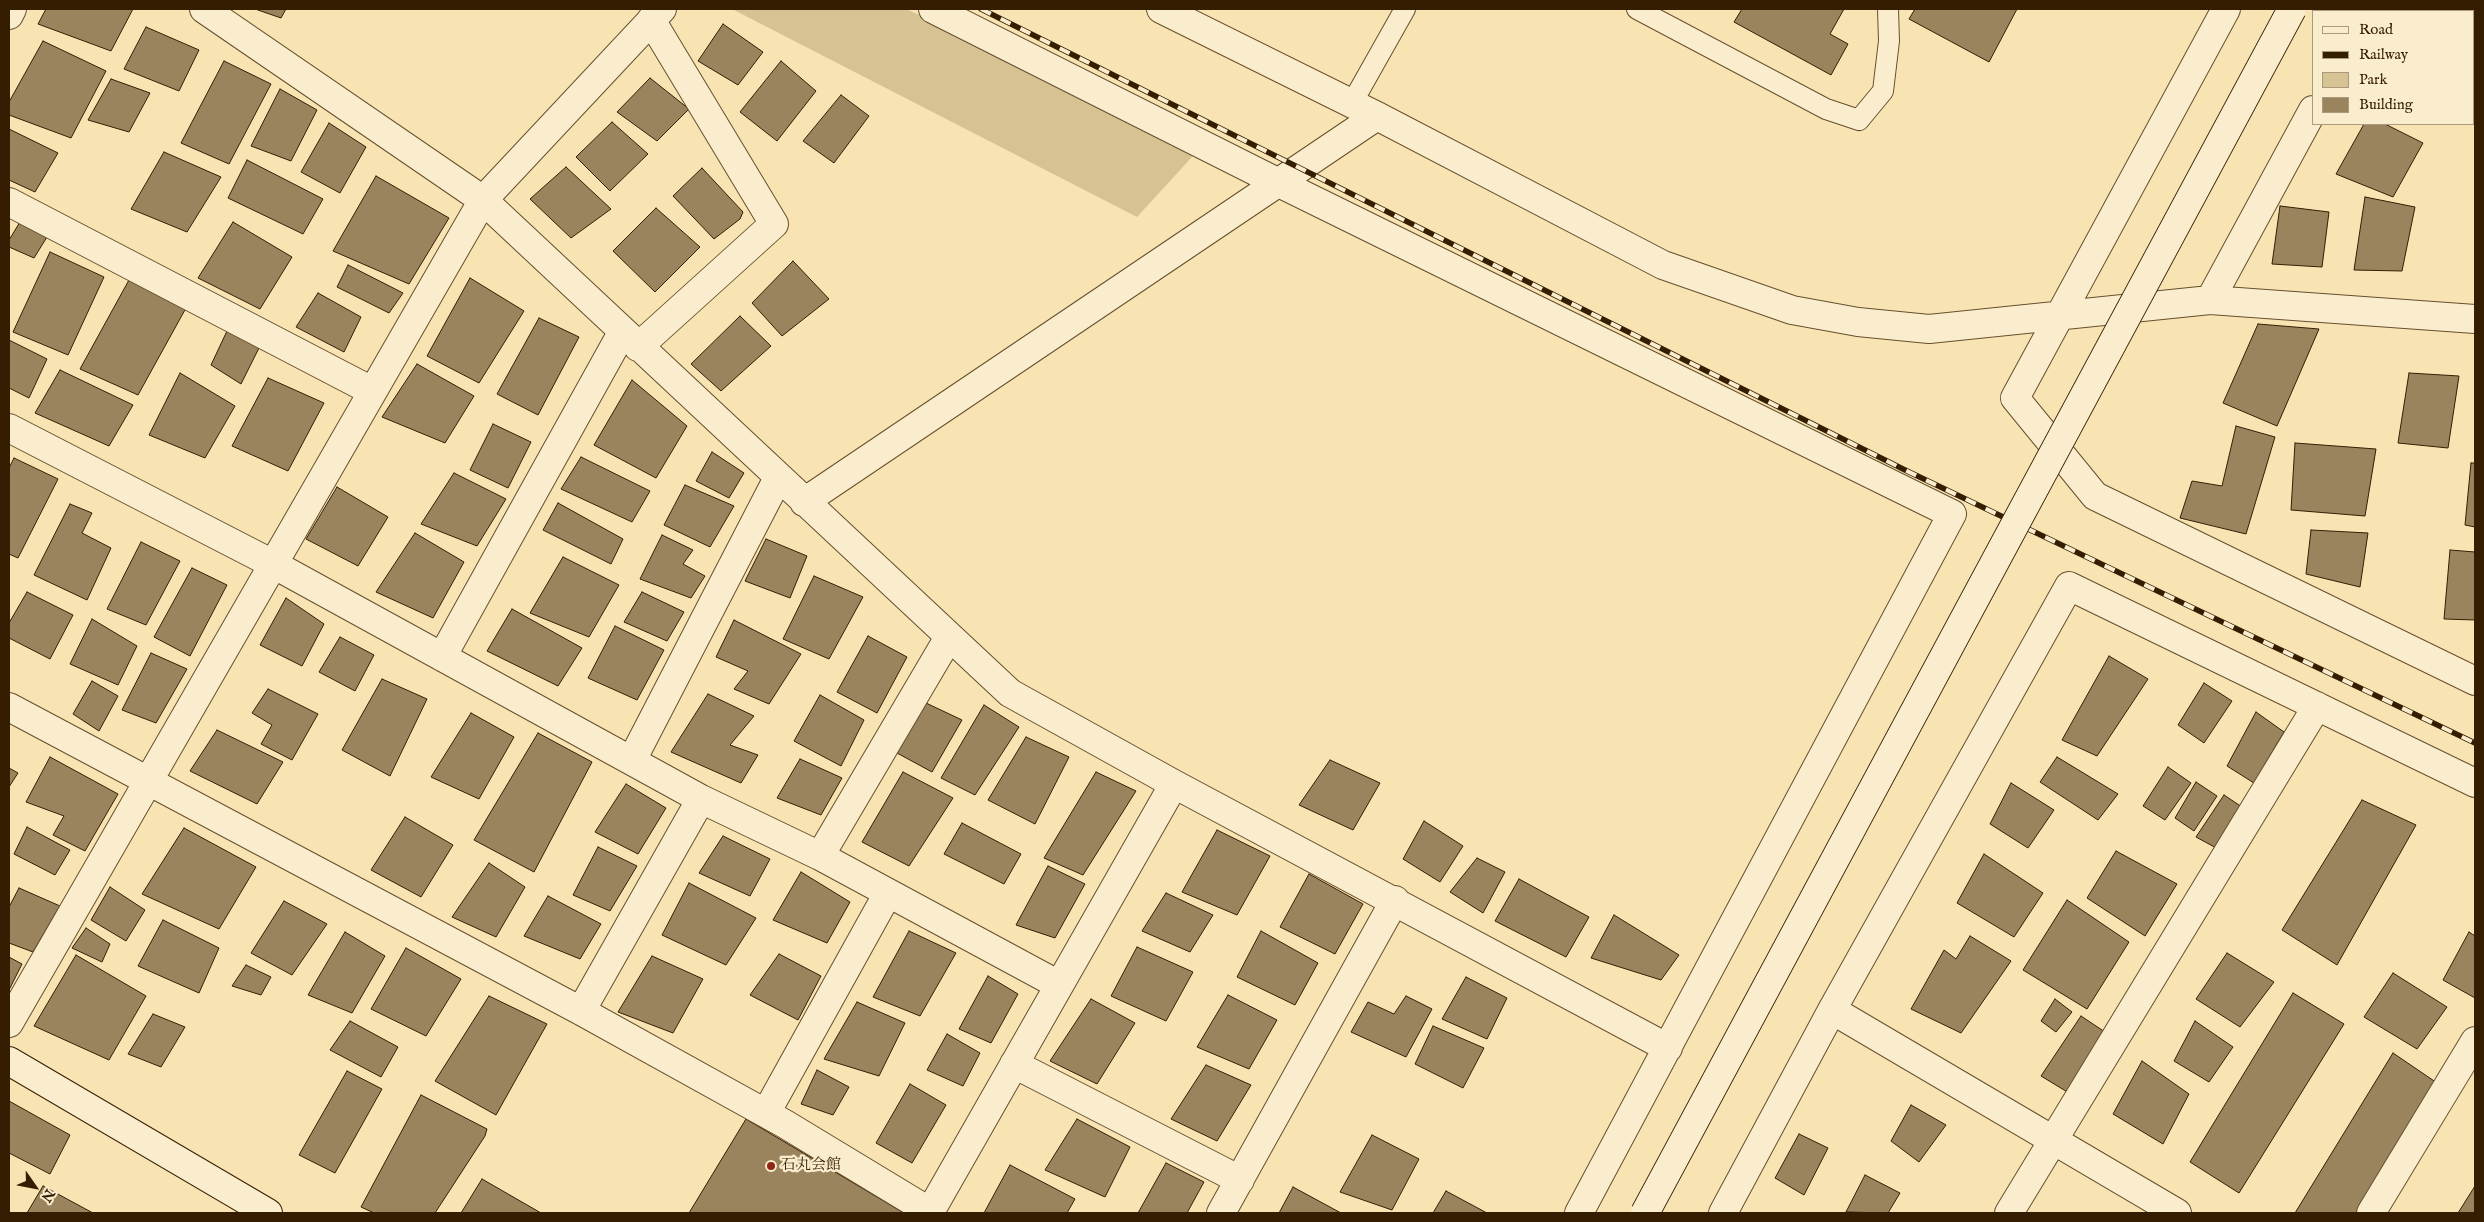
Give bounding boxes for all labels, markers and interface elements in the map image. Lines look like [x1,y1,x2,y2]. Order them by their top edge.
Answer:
legend [2312,10,2474,125]
text: Road [2359,20,2393,39]
text: Railway [2359,45,2408,64]
text: Park [2359,70,2388,89]
text: Building [2359,95,2413,114]
place label: 石丸会館 [781,1157,841,1175]
marker: 石丸会館 [765,1160,777,1172]
north arrow [10,1162,60,1212]
text: N [37,1185,58,1205]

